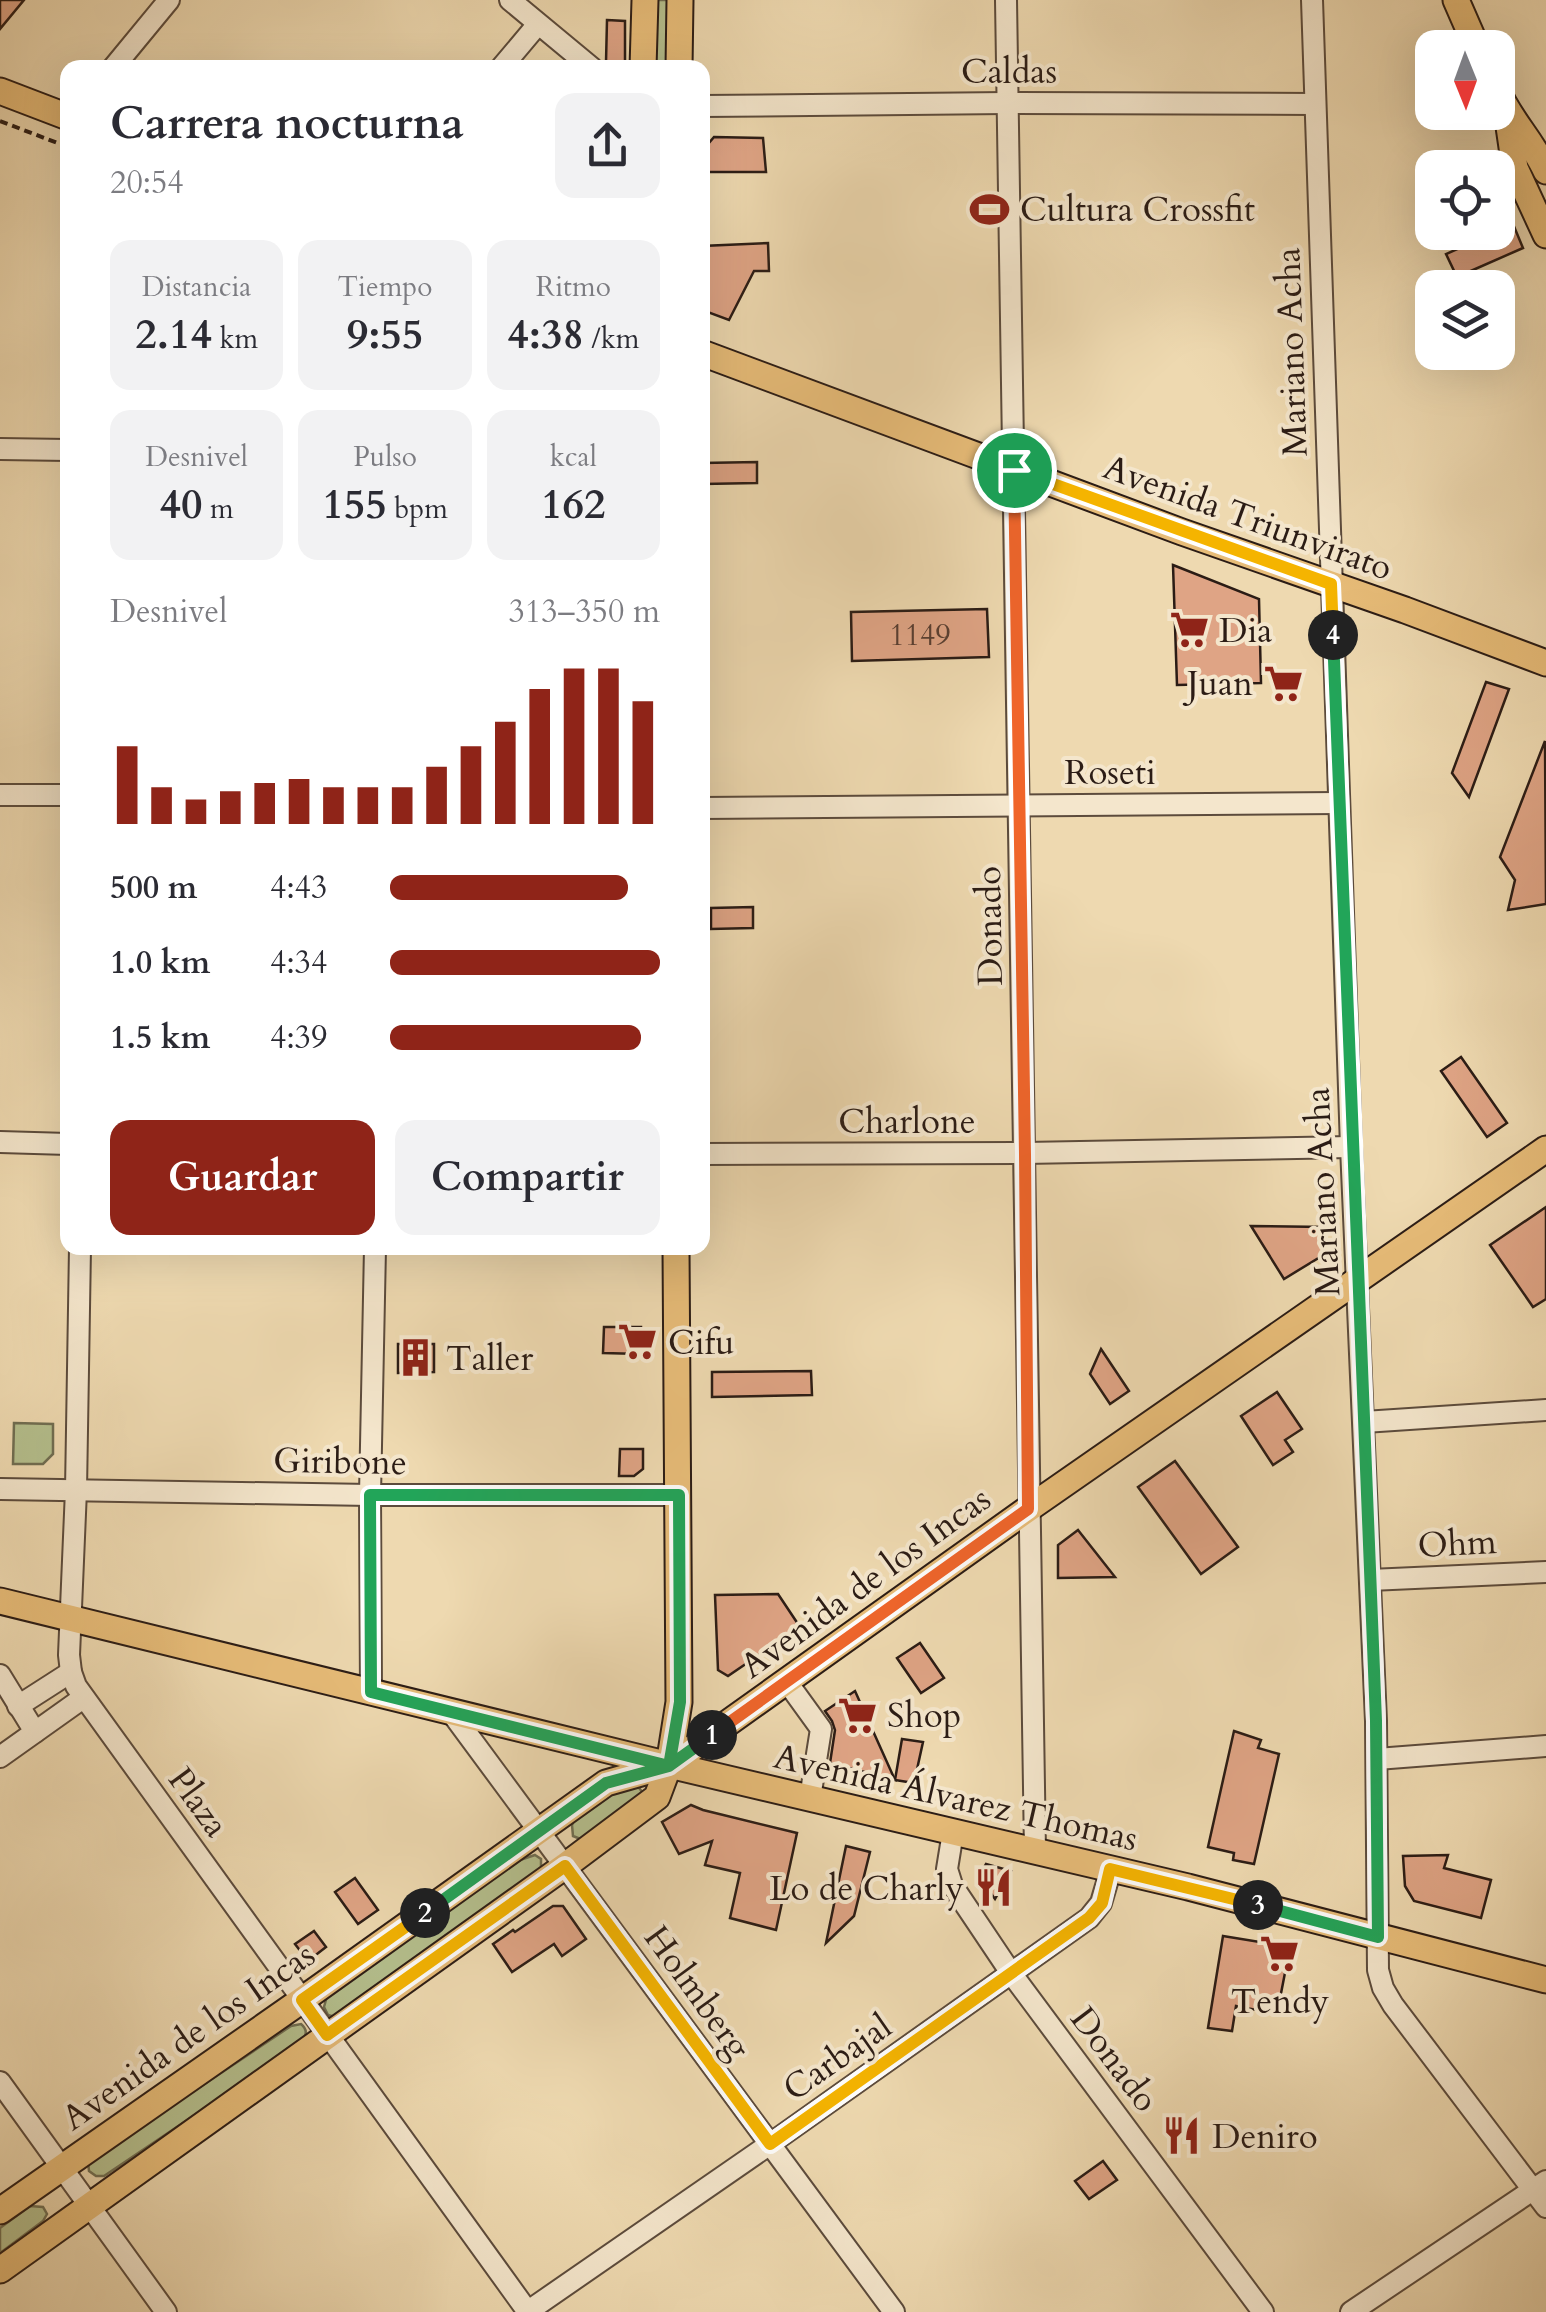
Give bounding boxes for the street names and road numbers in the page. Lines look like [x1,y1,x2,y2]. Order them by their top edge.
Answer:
street label: Caldas [961,48,1057,96]
street label: Mariano Acha [1264,247,1320,457]
street label: Avenida Triunvirato [1097,443,1399,593]
street label: Roseti [1064,749,1156,797]
street label: Donado [965,866,1015,986]
street label: Mariano Acha [1294,1086,1352,1298]
street label: Charlone [838,1098,976,1146]
street label: Giribone [273,1437,407,1487]
street label: Avenida de los Incas [731,1476,1001,1690]
street label: Ohm [1416,1518,1498,1570]
street label: Avenida Álvarez Thomas [769,1733,1142,1863]
street label: Plaza [157,1758,240,1847]
street label: Holmberg [633,1916,762,2069]
street label: Avenida de los Incas [52,1931,325,2142]
street label: Donado [1059,1997,1169,2122]
street label: Carbajal [774,2003,902,2113]

